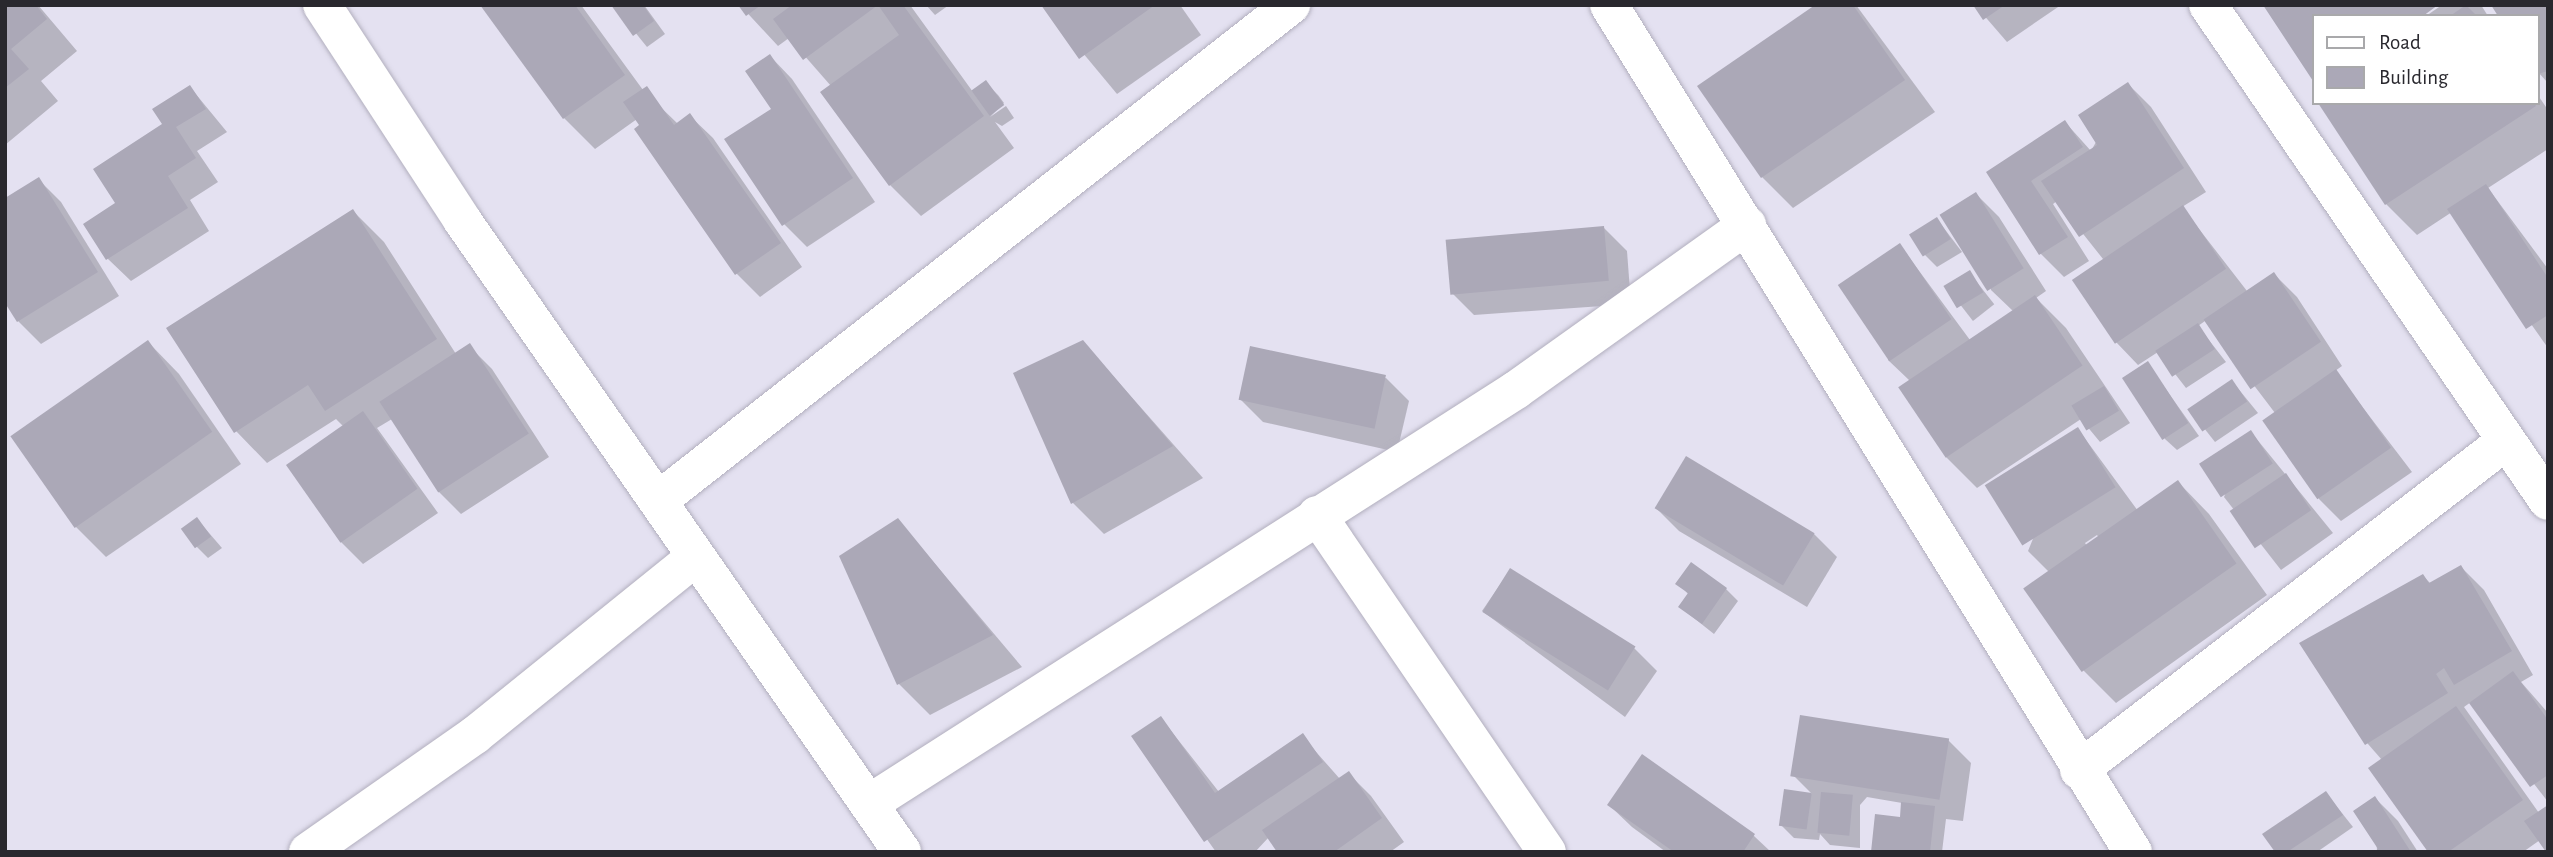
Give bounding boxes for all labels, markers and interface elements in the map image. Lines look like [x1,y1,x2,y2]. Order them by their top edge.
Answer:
legend [2312,14,2539,105]
text: Road [2379,32,2421,53]
text: Building [2379,67,2448,88]

